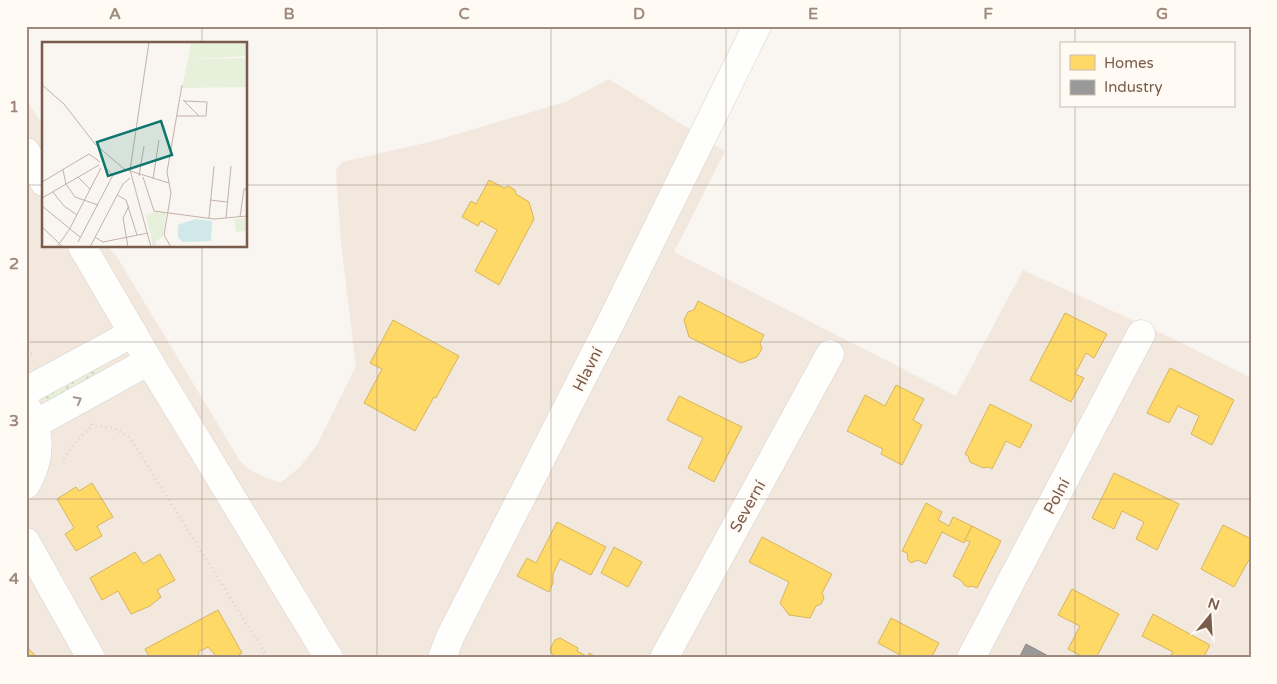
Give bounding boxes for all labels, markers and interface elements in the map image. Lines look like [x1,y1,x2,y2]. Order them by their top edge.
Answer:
text: A [109,4,121,24]
text: B [283,4,295,24]
text: C [458,4,470,24]
text: D [633,4,645,24]
text: E [808,4,818,24]
text: F [983,4,993,24]
text: G [1156,4,1168,24]
inset map [42,42,248,248]
legend [1060,42,1234,108]
text: Homes [1104,54,1154,72]
text: Industry [1104,78,1163,96]
text: 1 [9,97,19,117]
text: 2 [9,254,19,274]
street label: Hlavní [568,344,607,395]
one-way arrow [72,397,81,407]
text: 3 [9,411,19,431]
street label: Polní [1039,475,1075,518]
street label: Severní [726,477,770,536]
text: 4 [9,569,19,589]
north arrow [1184,592,1234,642]
text: N [1206,594,1222,614]

